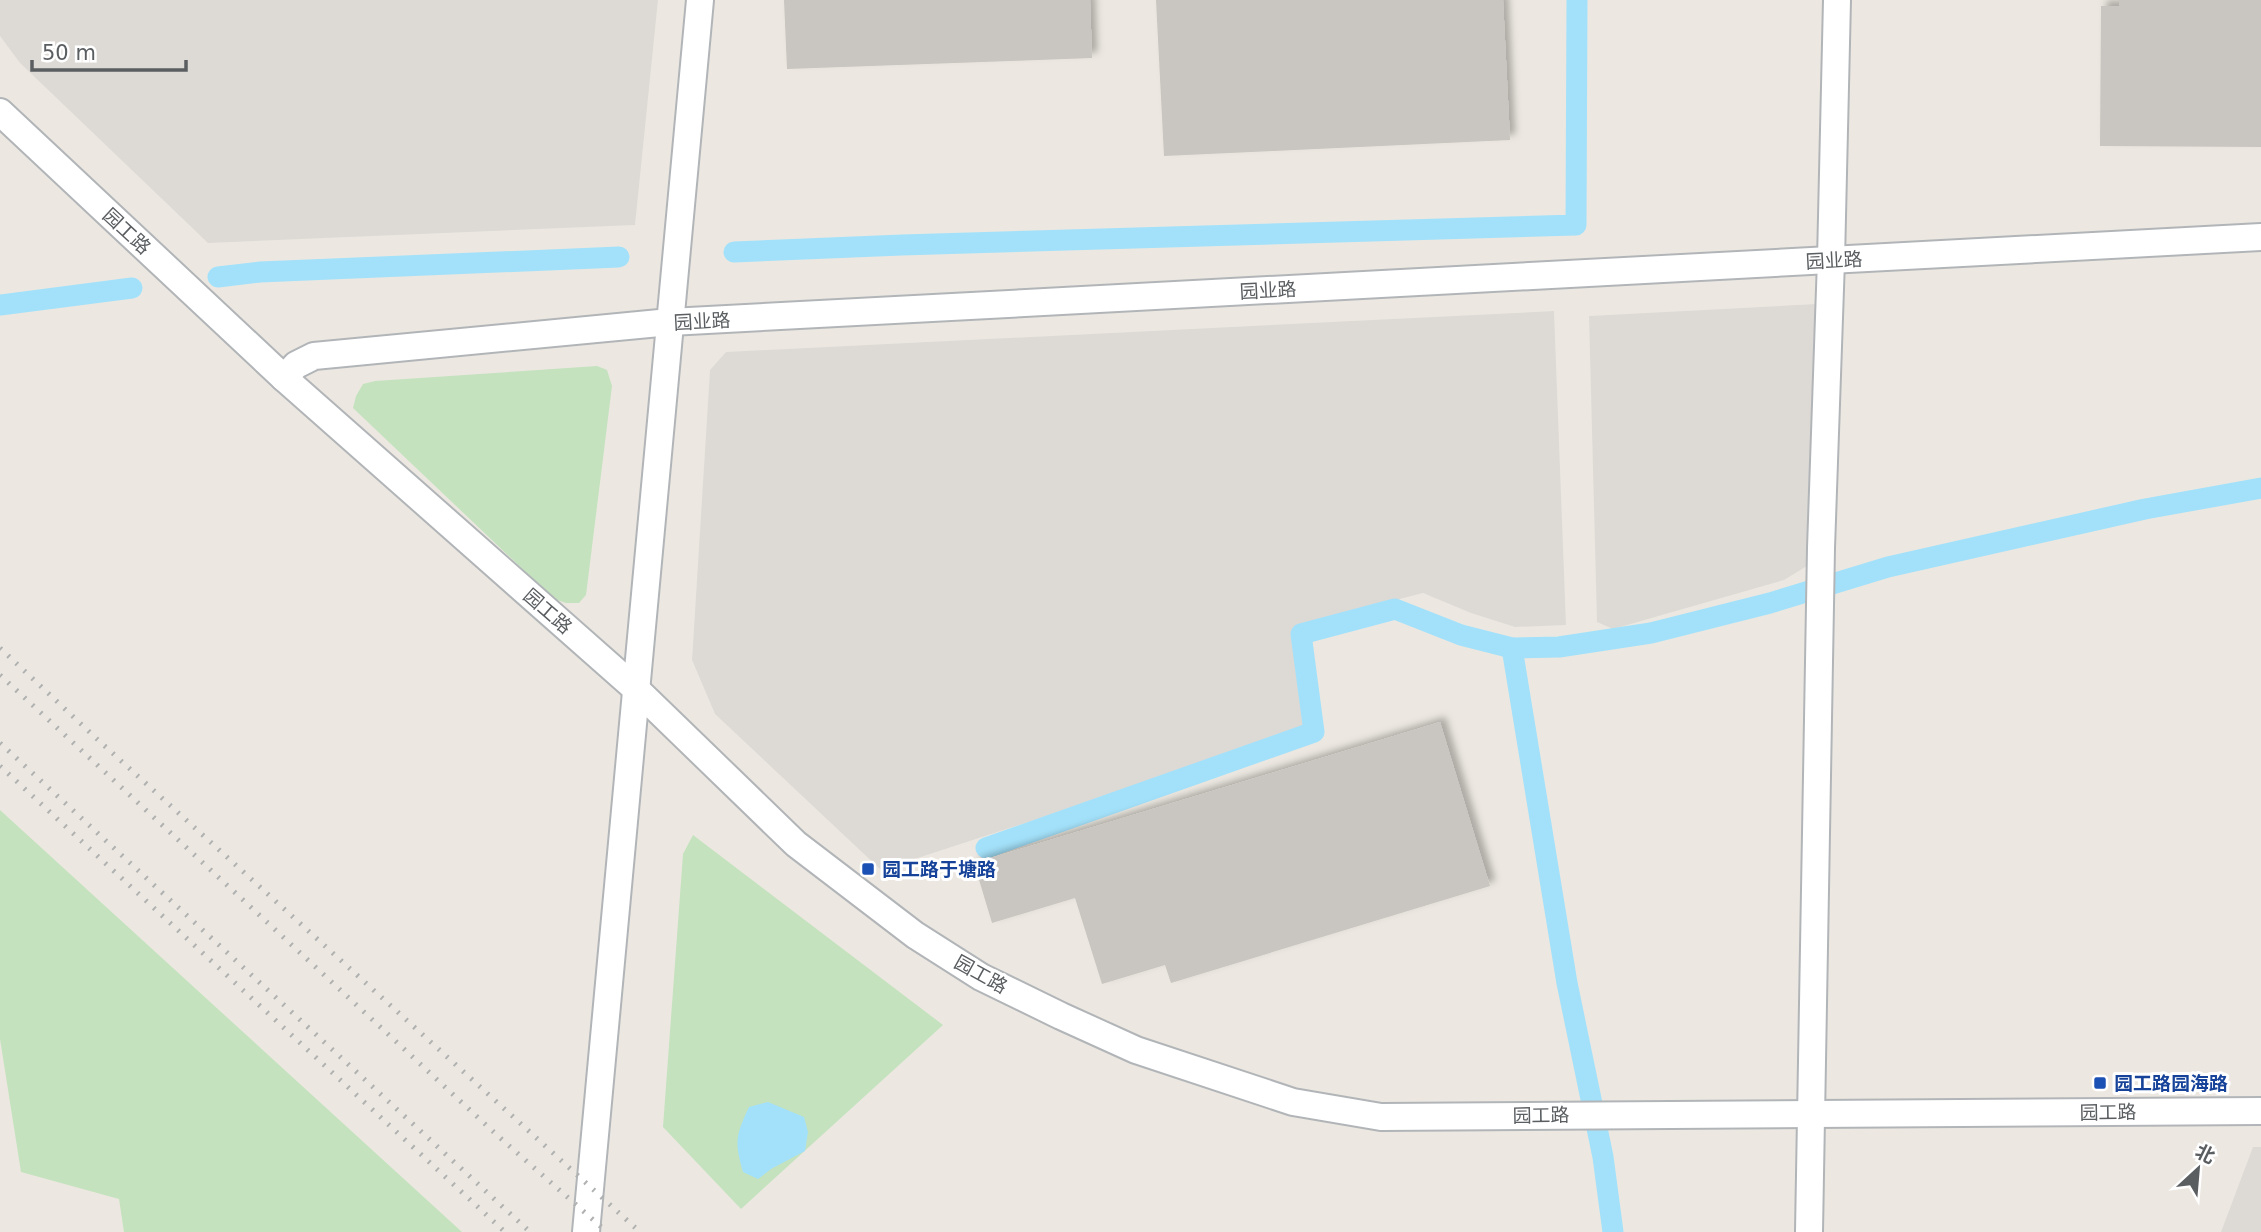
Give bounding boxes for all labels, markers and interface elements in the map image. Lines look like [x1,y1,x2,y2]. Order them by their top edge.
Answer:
scale bar [32,28,186,72]
text: 50 m [42,41,96,65]
street label: 园工路 [99,204,155,258]
street label: 园业路 [1805,248,1863,272]
street label: 园业路 [1239,278,1297,302]
street label: 园业路 [673,309,731,333]
street label: 园工路 [519,584,577,638]
place label: 园工路于塘路 [882,858,996,880]
marker: 园工路于塘路 [860,861,876,877]
street label: 园工路 [951,951,1011,997]
place label: 园工路园海路 [2114,1072,2228,1094]
marker: 园工路园海路 [2092,1075,2108,1091]
street label: 园工路 [2079,1101,2137,1123]
street label: 园工路 [1512,1104,1570,1126]
north arrow [2163,1134,2233,1204]
text: 北 [2192,1140,2219,1168]

